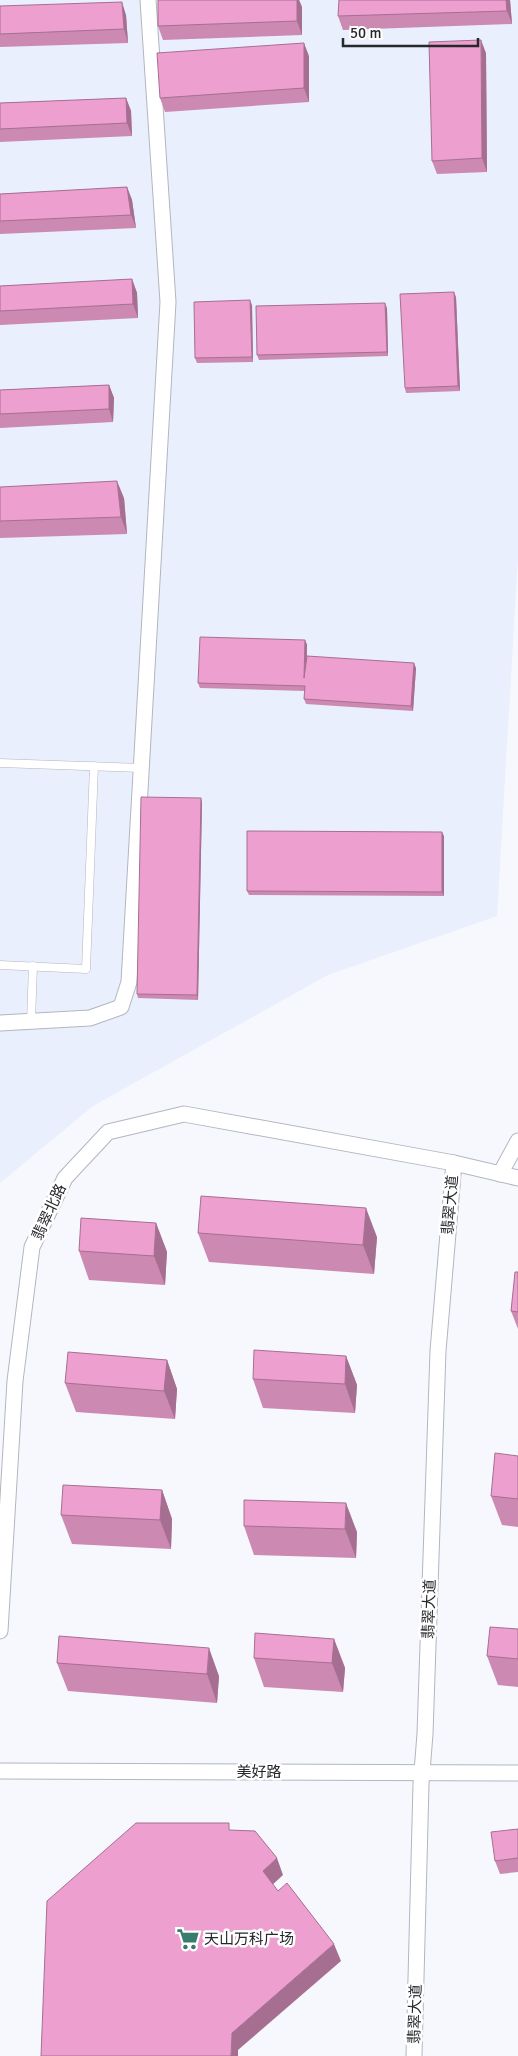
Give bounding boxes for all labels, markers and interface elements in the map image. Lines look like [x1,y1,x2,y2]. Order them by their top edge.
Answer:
scale bar [343,15,478,47]
text: 50 m [350,24,381,42]
street label: 翡翠大道 [438,1174,462,1236]
street label: 翡翠北路 [28,1181,70,1243]
street label: 翡翠大道 [419,1579,439,1639]
street label: 美好路 [236,1763,282,1781]
supermarket icon: 天山万科广场 [175,1926,201,1952]
place label: 天山万科广场 [204,1930,294,1948]
street label: 翡翠大道 [405,1984,425,2044]

